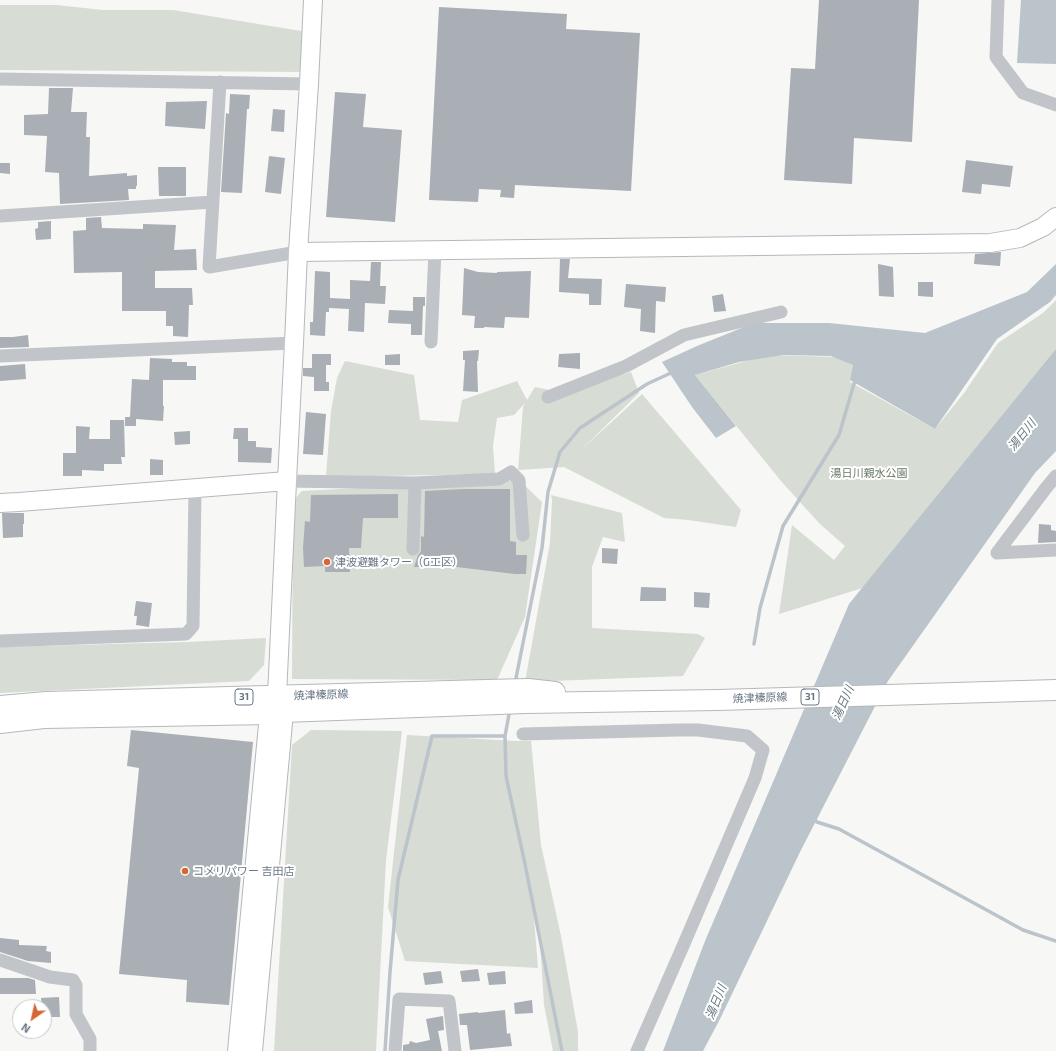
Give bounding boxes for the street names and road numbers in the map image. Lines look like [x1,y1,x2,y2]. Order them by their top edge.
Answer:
street label: 焼津榛原線 [293,687,349,703]
road number: 31 [235,689,253,705]
road number: 31 [801,689,819,705]
street label: 焼津榛原線 [732,690,788,706]

